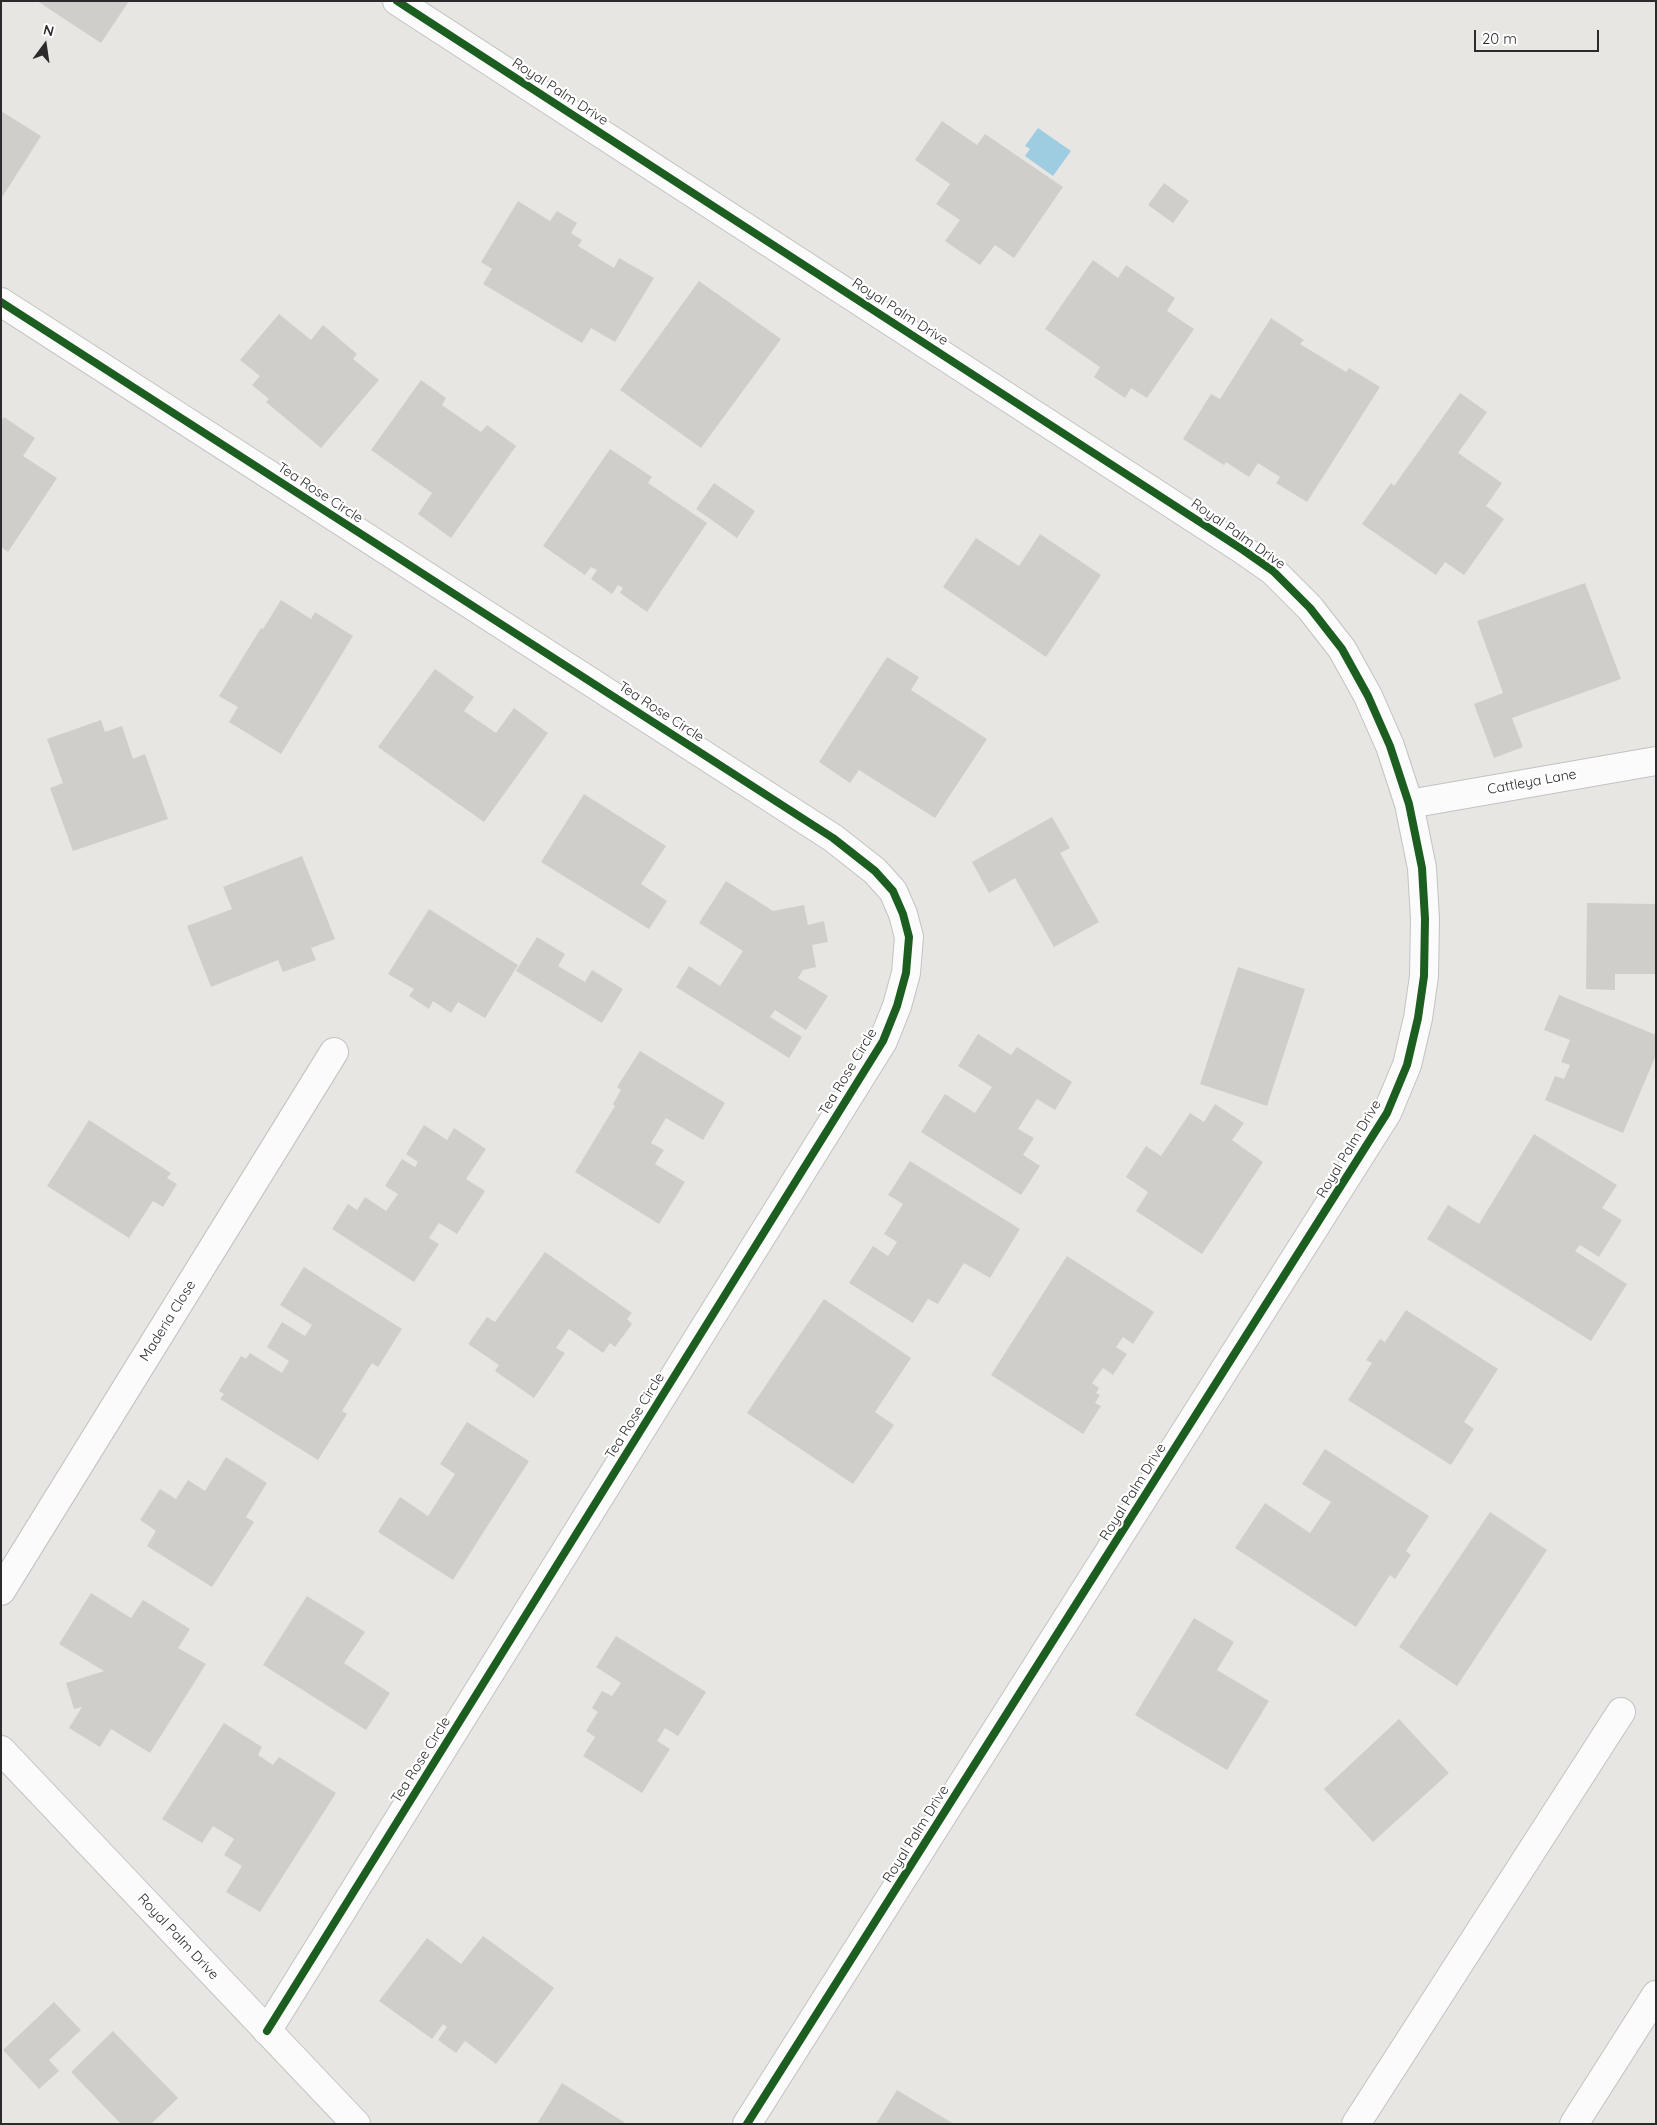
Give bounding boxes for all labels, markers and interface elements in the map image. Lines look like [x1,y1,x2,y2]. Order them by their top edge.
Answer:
north arrow [20,20,70,70]
text: N [41,20,56,40]
scale bar [1477,20,1602,52]
text: 20 m [1482,29,1517,48]
street label: Royal Palm Drive [509,55,611,129]
street label: Royal Palm Drive [849,275,951,349]
street label: Tea Rose Circle [274,459,366,527]
street label: Royal Palm Drive [1188,495,1288,573]
street label: Tea Rose Circle [615,678,707,746]
street label: Cattleya Lane [1486,766,1578,798]
street label: Tea Rose Circle [815,1025,881,1119]
street label: Royal Palm Drive [1313,1097,1385,1201]
street label: Maderia Close [136,1277,200,1365]
street label: Tea Rose Circle [602,1370,668,1462]
street label: Royal Palm Drive [1096,1440,1170,1544]
street label: Tea Rose Circle [388,1714,454,1806]
street label: Royal Palm Drive [879,1782,953,1886]
street label: Royal Palm Drive [134,1890,222,1984]

